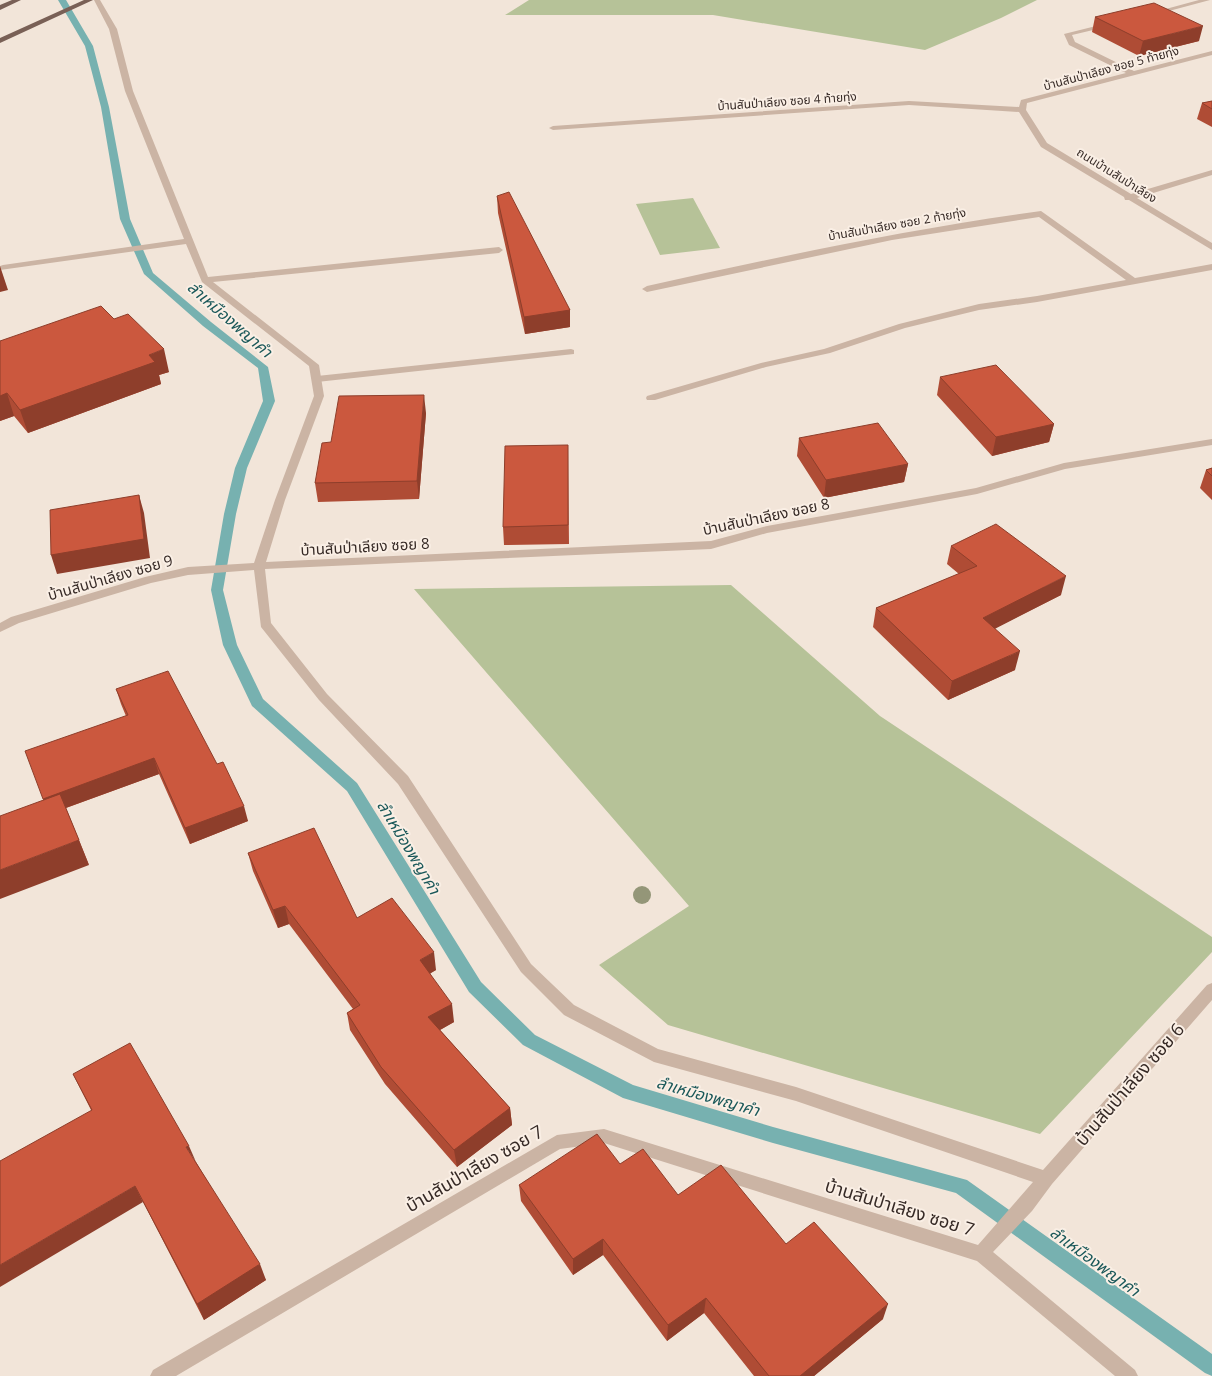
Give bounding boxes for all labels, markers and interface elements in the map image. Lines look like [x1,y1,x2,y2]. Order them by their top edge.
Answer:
street label: บ้านสันป่าเลียง ซอย 5 ท้ายทุ่ง [1041,42,1181,94]
street label: บ้านสันป่าเลียง ซอย 4 ท้ายทุ่ง [717,88,857,114]
street label: ถนนบ้านสันป่าเลียง [1074,144,1160,206]
street label: บ้านสันป่าเลียง ซอย 2 ท้ายทุ่ง [827,204,967,244]
water label: ลำเหมืองพญาคำ [183,276,278,363]
street label: บ้านสันป่าเลียง ซอย 8 [701,493,831,539]
street label: บ้านสันป่าเลียง ซอย 8 [300,533,430,559]
street label: บ้านสันป่าเลียง ซอย 9 [45,550,175,604]
water label: ลำเหมืองพญาคำ [372,796,446,899]
street label: บ้านสันป่าเลียง ซอย 6 [1069,1018,1189,1150]
water label: ลำเหมืองพญาคำ [654,1071,763,1122]
street label: บ้านสันป่าเลียง ซอย 7 [401,1119,547,1217]
street label: บ้านสันป่าเลียง ซอย 7 [822,1173,978,1241]
water label: ลำเหมืองพญาคำ [1046,1221,1145,1302]

